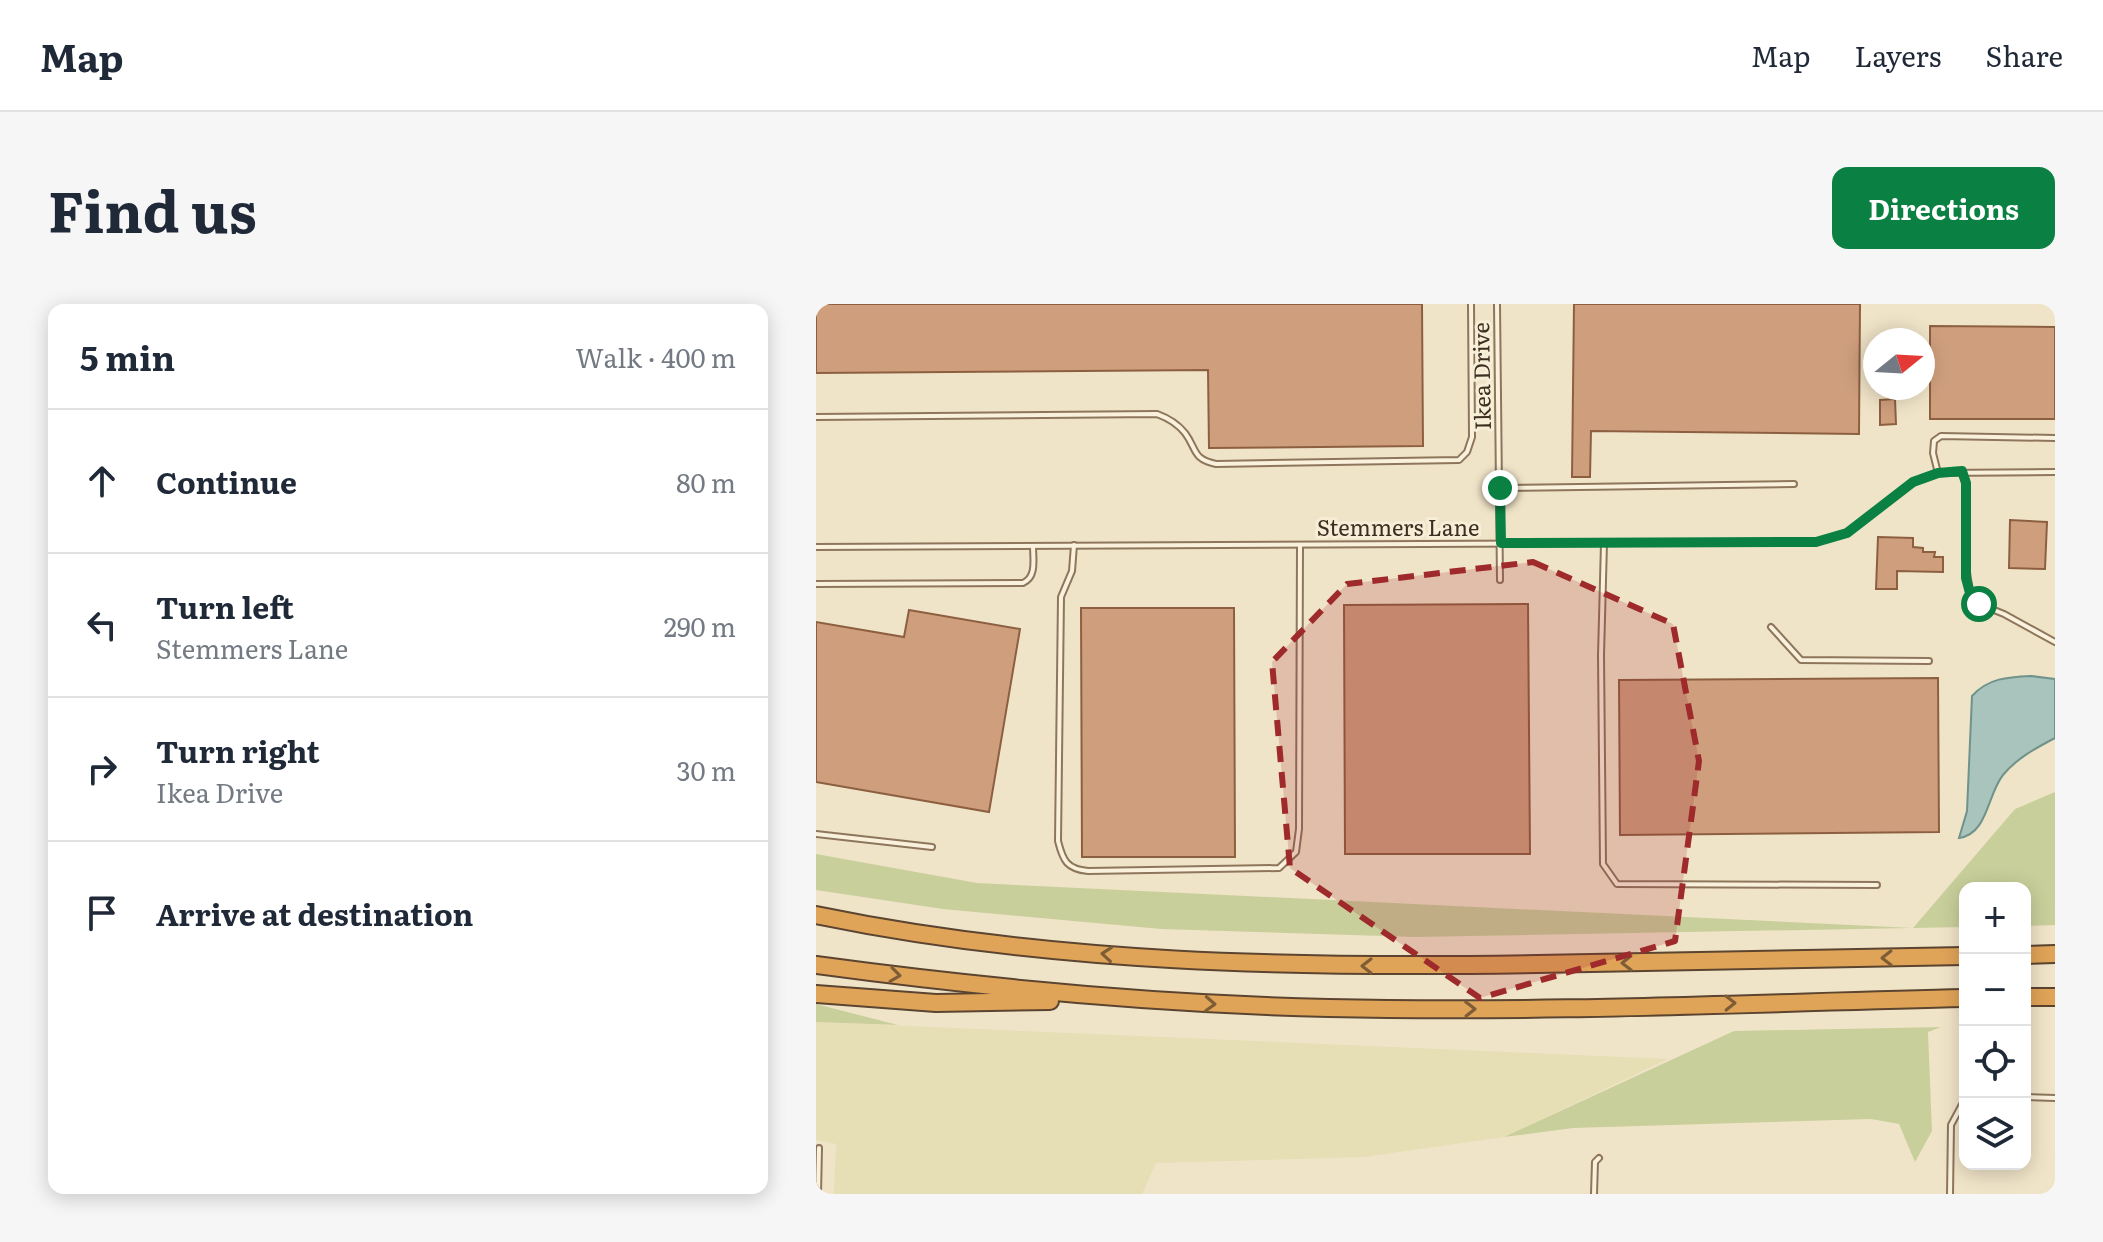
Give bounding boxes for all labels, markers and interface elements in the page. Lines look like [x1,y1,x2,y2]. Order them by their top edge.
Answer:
text: Map [40,27,124,84]
text: Map [1751,34,1810,76]
text: Layers [1854,34,1941,76]
text: Share [1985,34,2063,76]
text: Find us [48,167,257,250]
button: Directions [1832,167,2055,249]
street label: Ikea Drive [1463,322,1498,430]
north arrow [1863,328,1935,400]
text: 5 min [80,331,175,381]
text: Walk · 400 m [576,337,736,376]
icon: ahead [80,459,124,503]
text: Continue [156,459,297,503]
text: 80 m [676,462,736,501]
route end [1482,470,1518,506]
street label: Stemmers Lane [1317,510,1479,543]
text: Turn left [156,584,294,628]
route start [1961,586,1997,622]
icon: left [80,603,124,647]
text: 290 m [664,606,736,645]
text: Stemmers Lane [156,628,348,667]
text: Turn right [156,728,320,772]
icon: right [80,747,124,791]
text: 30 m [676,750,736,789]
text: Ikea Drive [156,772,283,811]
map controls [1959,882,2031,1170]
button: + [1959,882,2031,954]
icon: arrive [80,891,124,935]
text: Arrive at destination [156,891,473,935]
one-way arrow [1100,946,1113,963]
one-way arrow [1880,949,1893,966]
one-way arrow [1620,954,1633,971]
button: − [1959,954,2031,1026]
one-way arrow [1360,957,1373,975]
one-way arrow [888,966,902,983]
one-way arrow [1724,994,1737,1012]
one-way arrow [1204,995,1217,1012]
one-way arrow [1464,1000,1477,1018]
button: locate [1959,1026,2031,1098]
button: layers [1959,1098,2031,1170]

